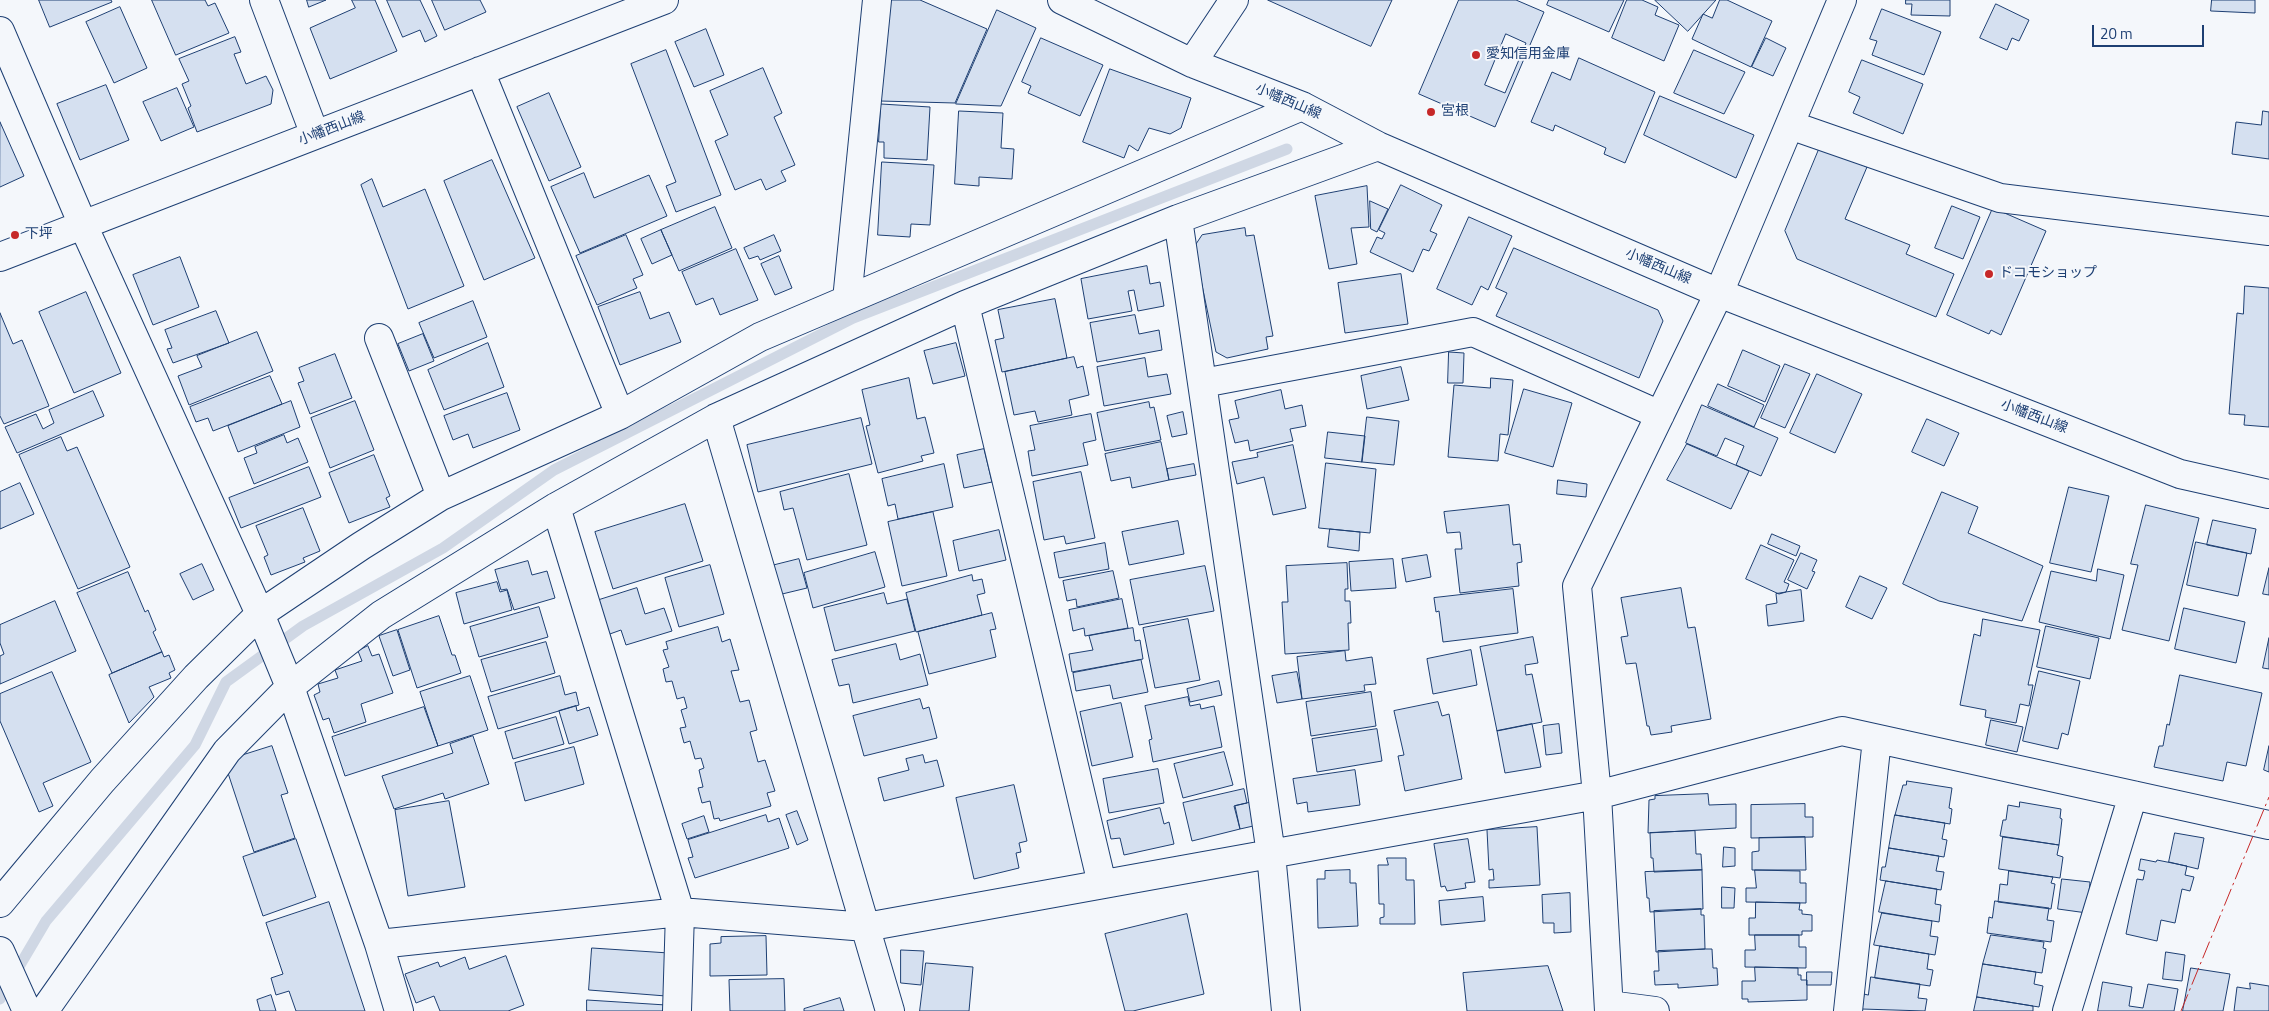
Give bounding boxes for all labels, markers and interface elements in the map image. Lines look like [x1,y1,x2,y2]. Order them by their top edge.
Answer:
scale bar [2094,15,2206,47]
text: 20 m [2100,22,2133,45]
place label: 愛知信用金庫 [1486,47,1570,63]
marker: 愛知信用金庫 [1470,49,1482,61]
street label: 小幡西山線 [1253,81,1323,123]
place label: 宮根 [1441,104,1469,120]
marker: 宮根 [1425,106,1437,118]
street label: 小幡西山線 [296,109,368,149]
place label: 下坪 [25,227,53,243]
marker: 下坪 [9,229,21,241]
street label: 小幡西山線 [1623,246,1693,288]
place label: ドコモショップ [1999,266,2097,282]
marker: ドコモショップ [1983,268,1995,280]
street label: 小幡西山線 [1998,397,2070,437]

